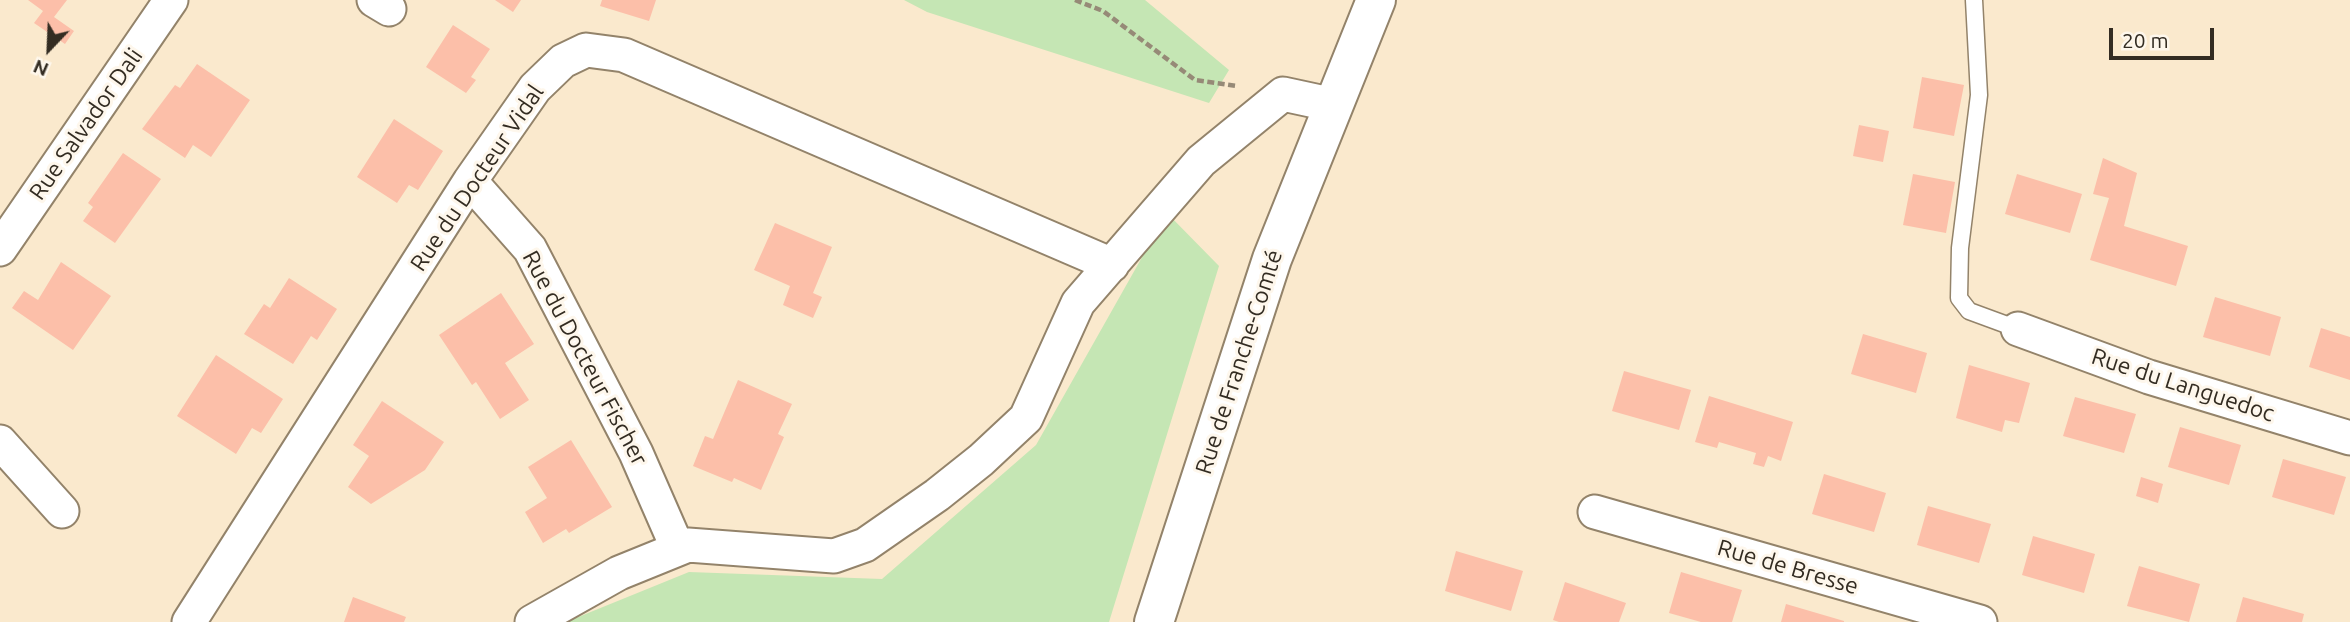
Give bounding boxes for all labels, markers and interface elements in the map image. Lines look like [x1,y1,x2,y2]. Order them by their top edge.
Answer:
north arrow [14,14,84,84]
scale bar [2112,14,2217,58]
text: 20 m [2122,28,2169,52]
street label: Rue Salvador Dali [23,43,149,205]
text: N [30,55,52,81]
street label: Rue du Docteur Vidal [404,80,550,276]
street label: Rue du Docteur Fischer [517,246,653,470]
street label: Rue de Franche-Comté [1190,246,1288,478]
street label: Rue du Languedoc [2088,342,2278,428]
street label: Rue de Bresse [1714,534,1862,600]

